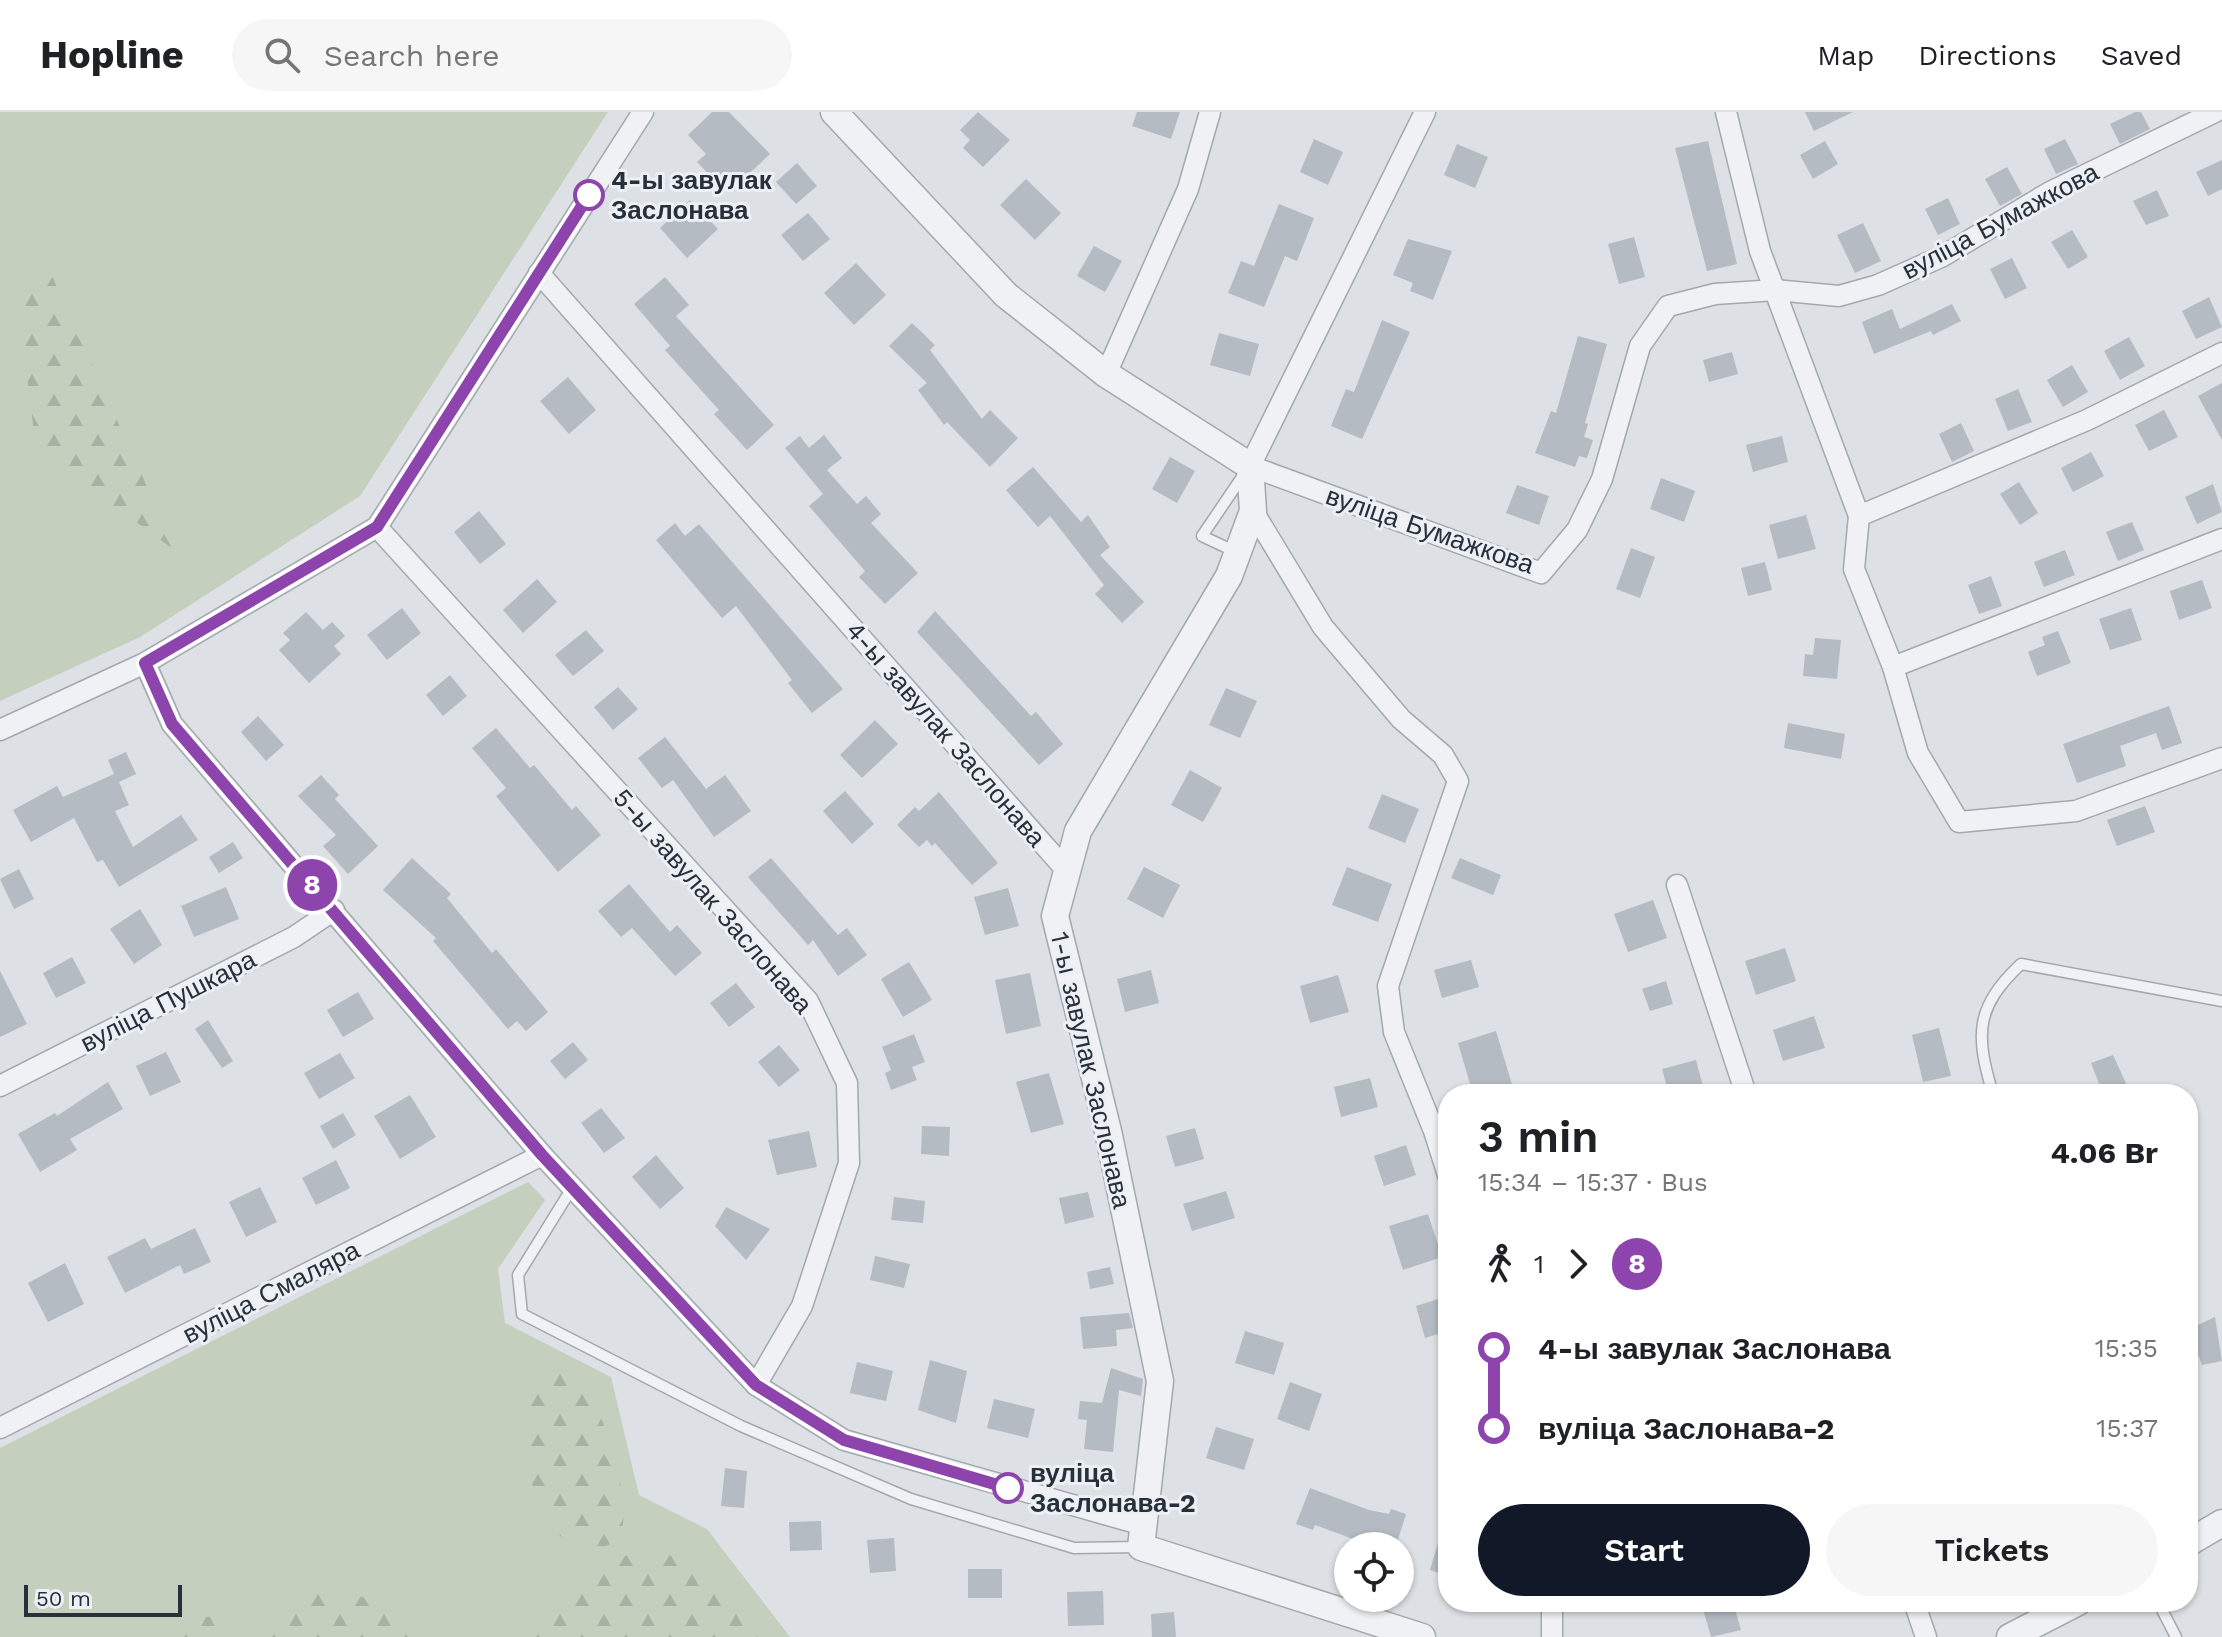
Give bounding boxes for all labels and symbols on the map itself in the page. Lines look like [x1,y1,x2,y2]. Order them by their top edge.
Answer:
street label: вуліца Бумажкова [1897,156,2104,285]
place label: 4-ы завулак Заслонава [611,165,773,225]
marker: 4-ы завулак Заслонава [574,180,604,210]
street label: вуліца Бумажкова [1322,480,1538,580]
street label: 4-ы завулак Заслонава [840,615,1052,853]
street label: 5-ы завулак Заслонава [607,783,819,1020]
line badge: 8 [286,859,338,911]
street label: 1-ы завулак Заслонава [1045,929,1138,1212]
street label: вуліца Пушкара [75,944,261,1058]
street label: вуліца Смаляра [178,1234,365,1349]
place label: вуліца Заслонава-2 [1030,1458,1196,1518]
marker: вуліца Заслонава-2 [993,1473,1023,1503]
scale bar [24,1581,182,1617]

